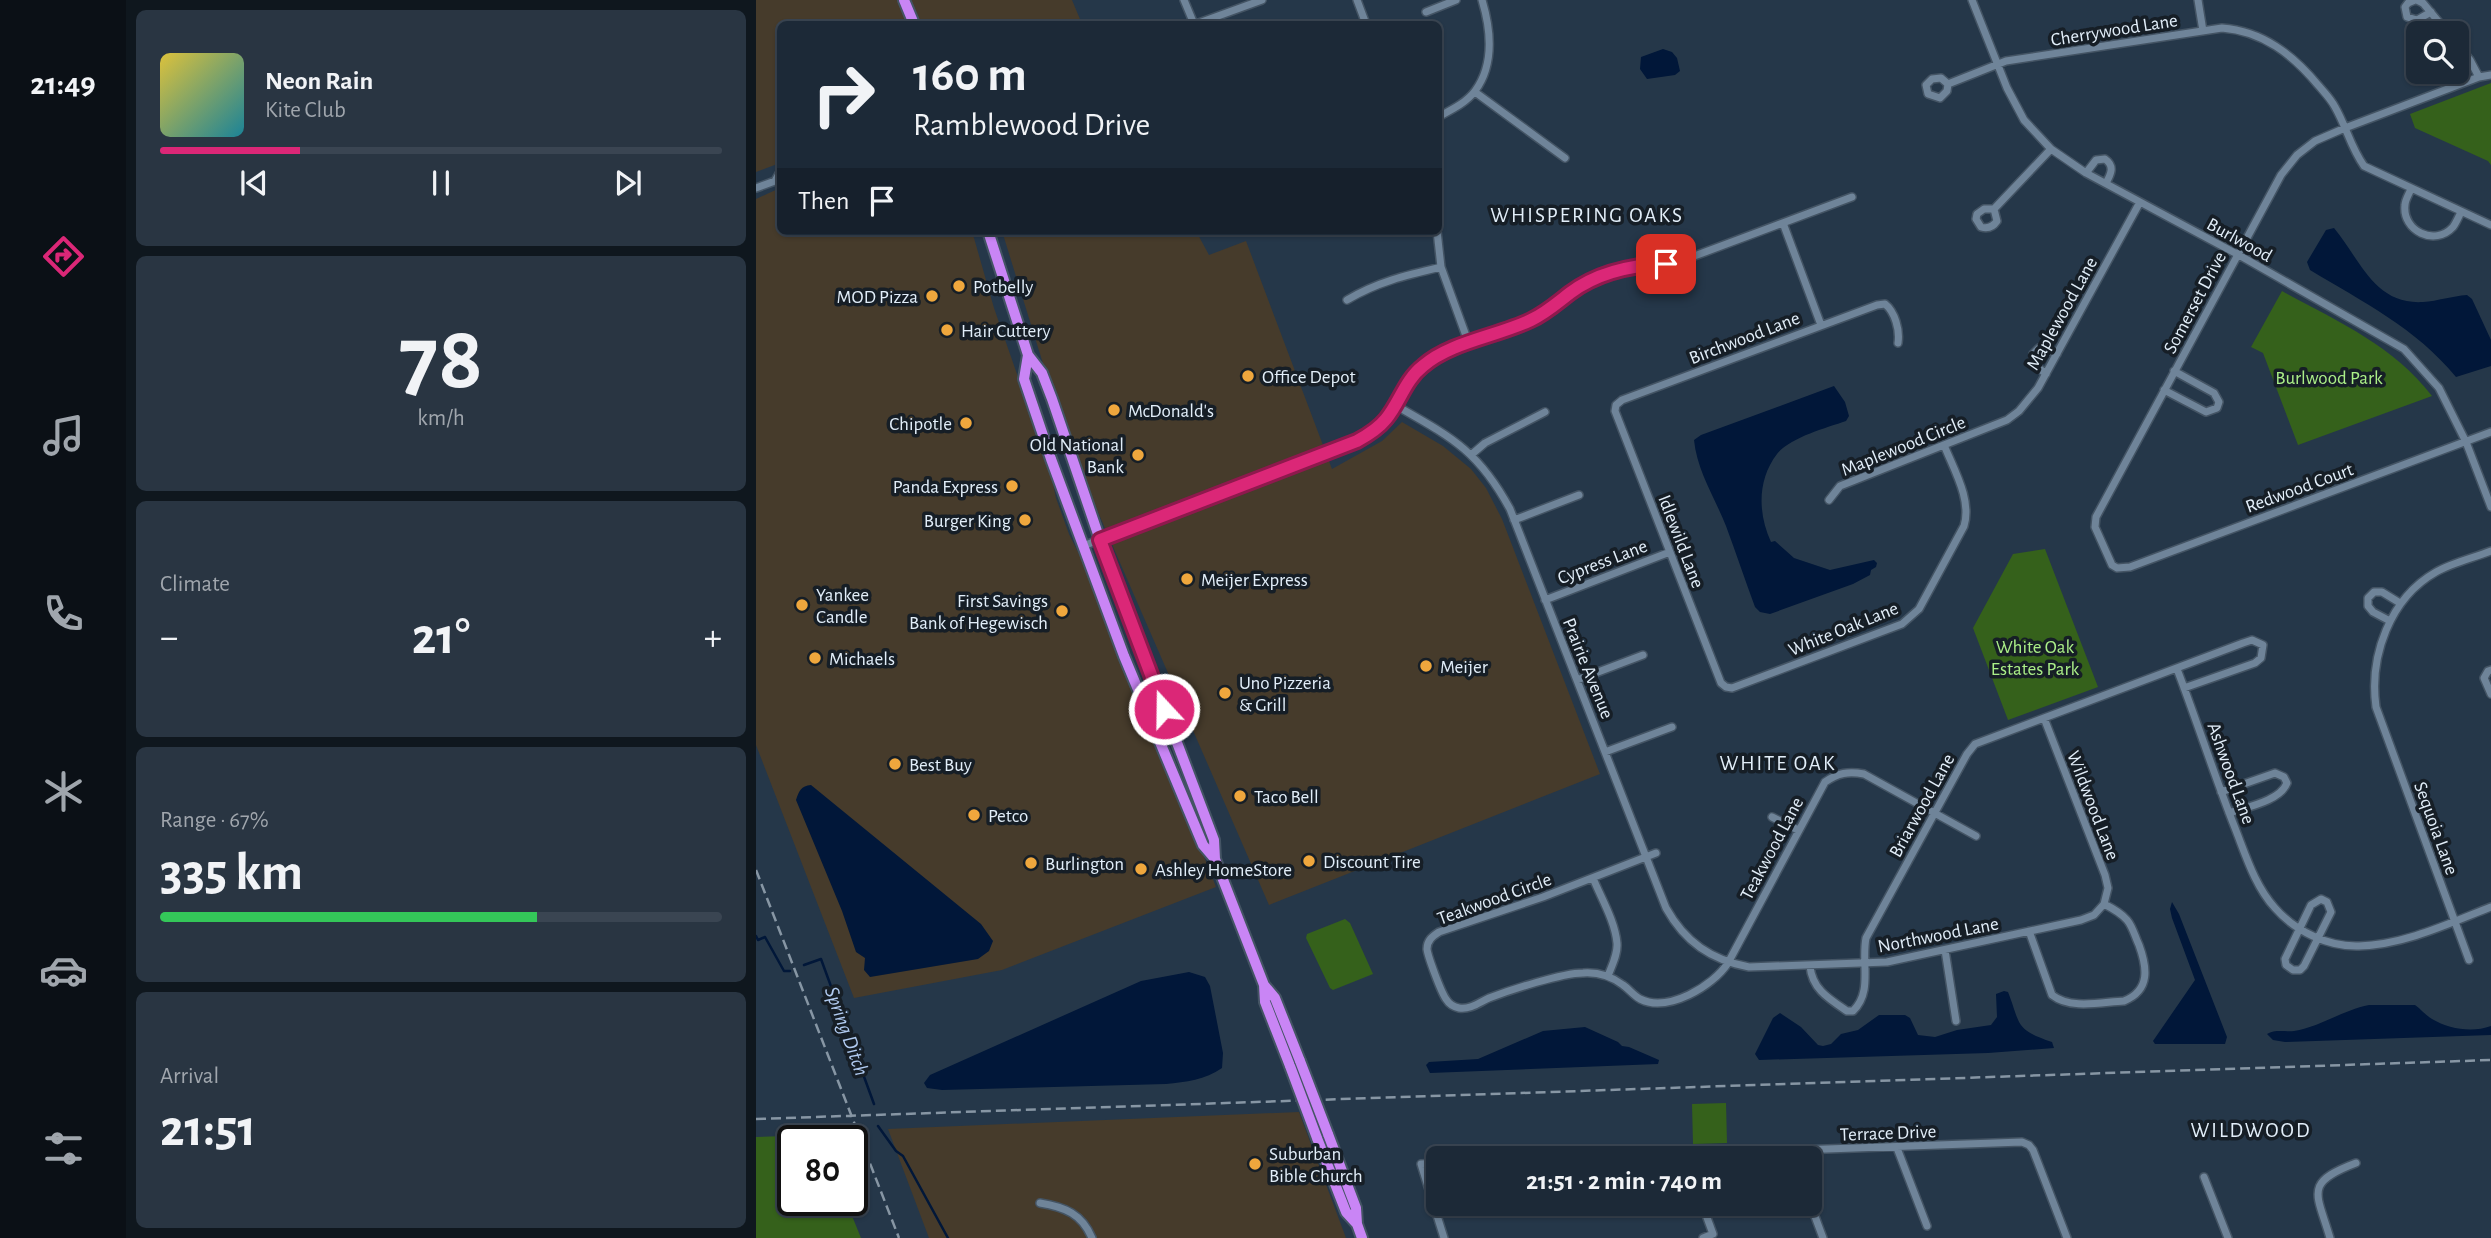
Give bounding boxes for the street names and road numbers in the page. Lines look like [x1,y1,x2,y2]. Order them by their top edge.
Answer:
street label: Cherrywood Lane [2049,11,2179,50]
street label: Burlwood [2203,215,2275,266]
street label: Somerset Drive [2161,249,2230,357]
street label: Maplewood Lane [2023,254,2101,373]
street label: Birchwood Lane [1687,309,1803,368]
street label: Maplewood Circle [1839,413,1968,480]
street label: Redwood Court [2243,460,2356,517]
street label: Idlewild Lane [1654,492,1707,591]
street label: Cypress Lane [1555,537,1650,588]
street label: White Oak Lane [1786,599,1901,660]
street label: Prairie Avenue [1559,615,1616,722]
street label: Ashwood Lane [2203,720,2258,827]
street label: Wildwood Lane [2063,748,2122,863]
street label: Briarwood Lane [1886,751,1958,861]
street label: Sequoia Lane [2410,779,2461,878]
street label: Teakwood Lane [1737,794,1807,903]
street label: Teakwood Circle [1435,870,1554,929]
street label: Northwood Lane [1876,914,2000,957]
street label: Terrace Drive [1840,1122,1937,1145]

